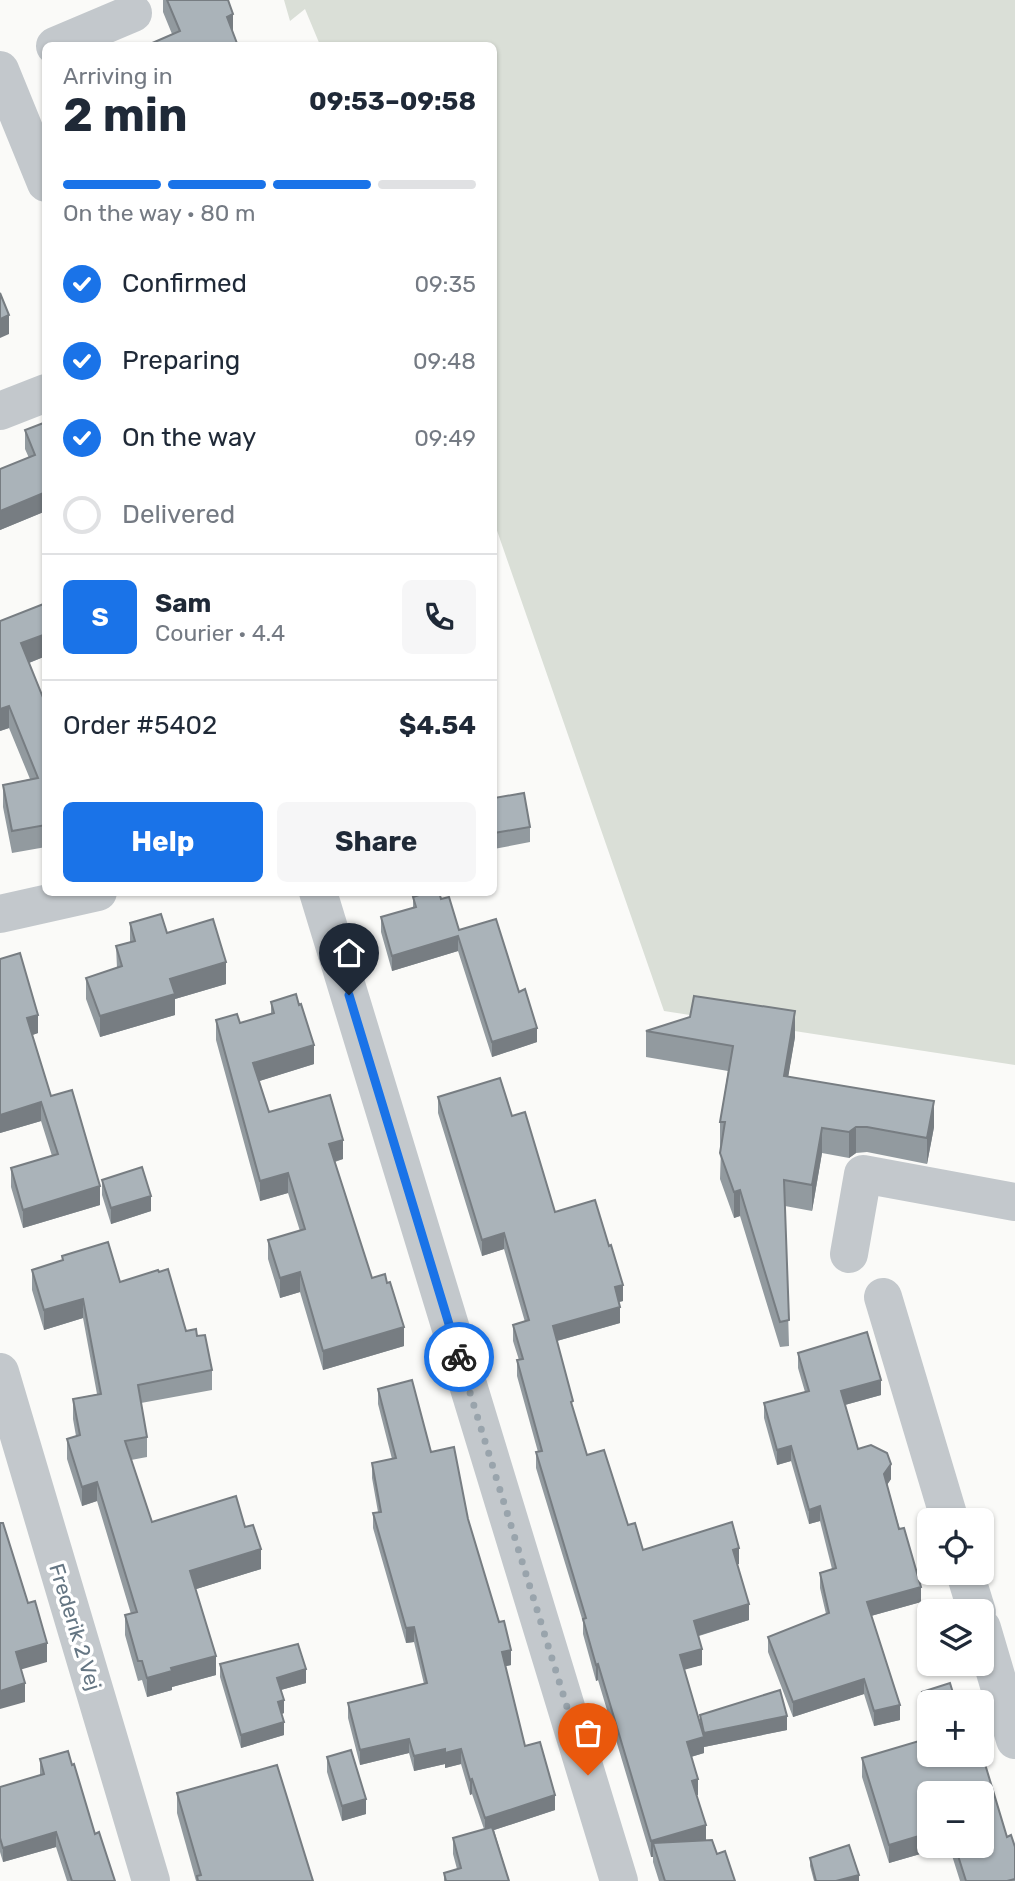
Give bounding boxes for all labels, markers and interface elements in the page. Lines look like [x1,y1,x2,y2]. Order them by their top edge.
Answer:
text: Arriving in [63,62,173,90]
text: 09:53–09:58 [309,86,476,117]
text: 2 min [63,88,188,143]
text: On the way · 80 m [63,199,255,227]
icon: check [63,265,101,303]
text: Confirmed [122,268,247,299]
text: 09:35 [414,270,476,298]
icon: check [63,342,101,380]
text: Preparing [122,345,240,376]
text: 09:48 [413,347,476,375]
icon: check [63,419,101,457]
text: On the way [122,422,256,453]
text: 09:49 [414,424,476,452]
text: Delivered [122,499,235,530]
button: phone [402,580,476,654]
text: Sam [155,588,211,619]
text: S [91,602,109,633]
text: Courier · 4.4 [155,619,285,647]
text: Order #5402 [63,710,217,741]
text: $4.54 [399,710,476,741]
button: Help [63,802,263,882]
button: Share [277,802,476,882]
pin [319,923,379,995]
icon: home [330,934,368,972]
courier [424,1322,494,1392]
icon: bike [440,1338,478,1376]
map controls [917,1508,994,1858]
button: locate [917,1508,994,1585]
street label: Frederik 2 Vej [44,1560,107,1693]
button: layers [917,1599,994,1676]
button: + [917,1690,994,1767]
pin [558,1703,618,1775]
icon: bag [569,1714,607,1752]
button: − [917,1781,994,1858]

